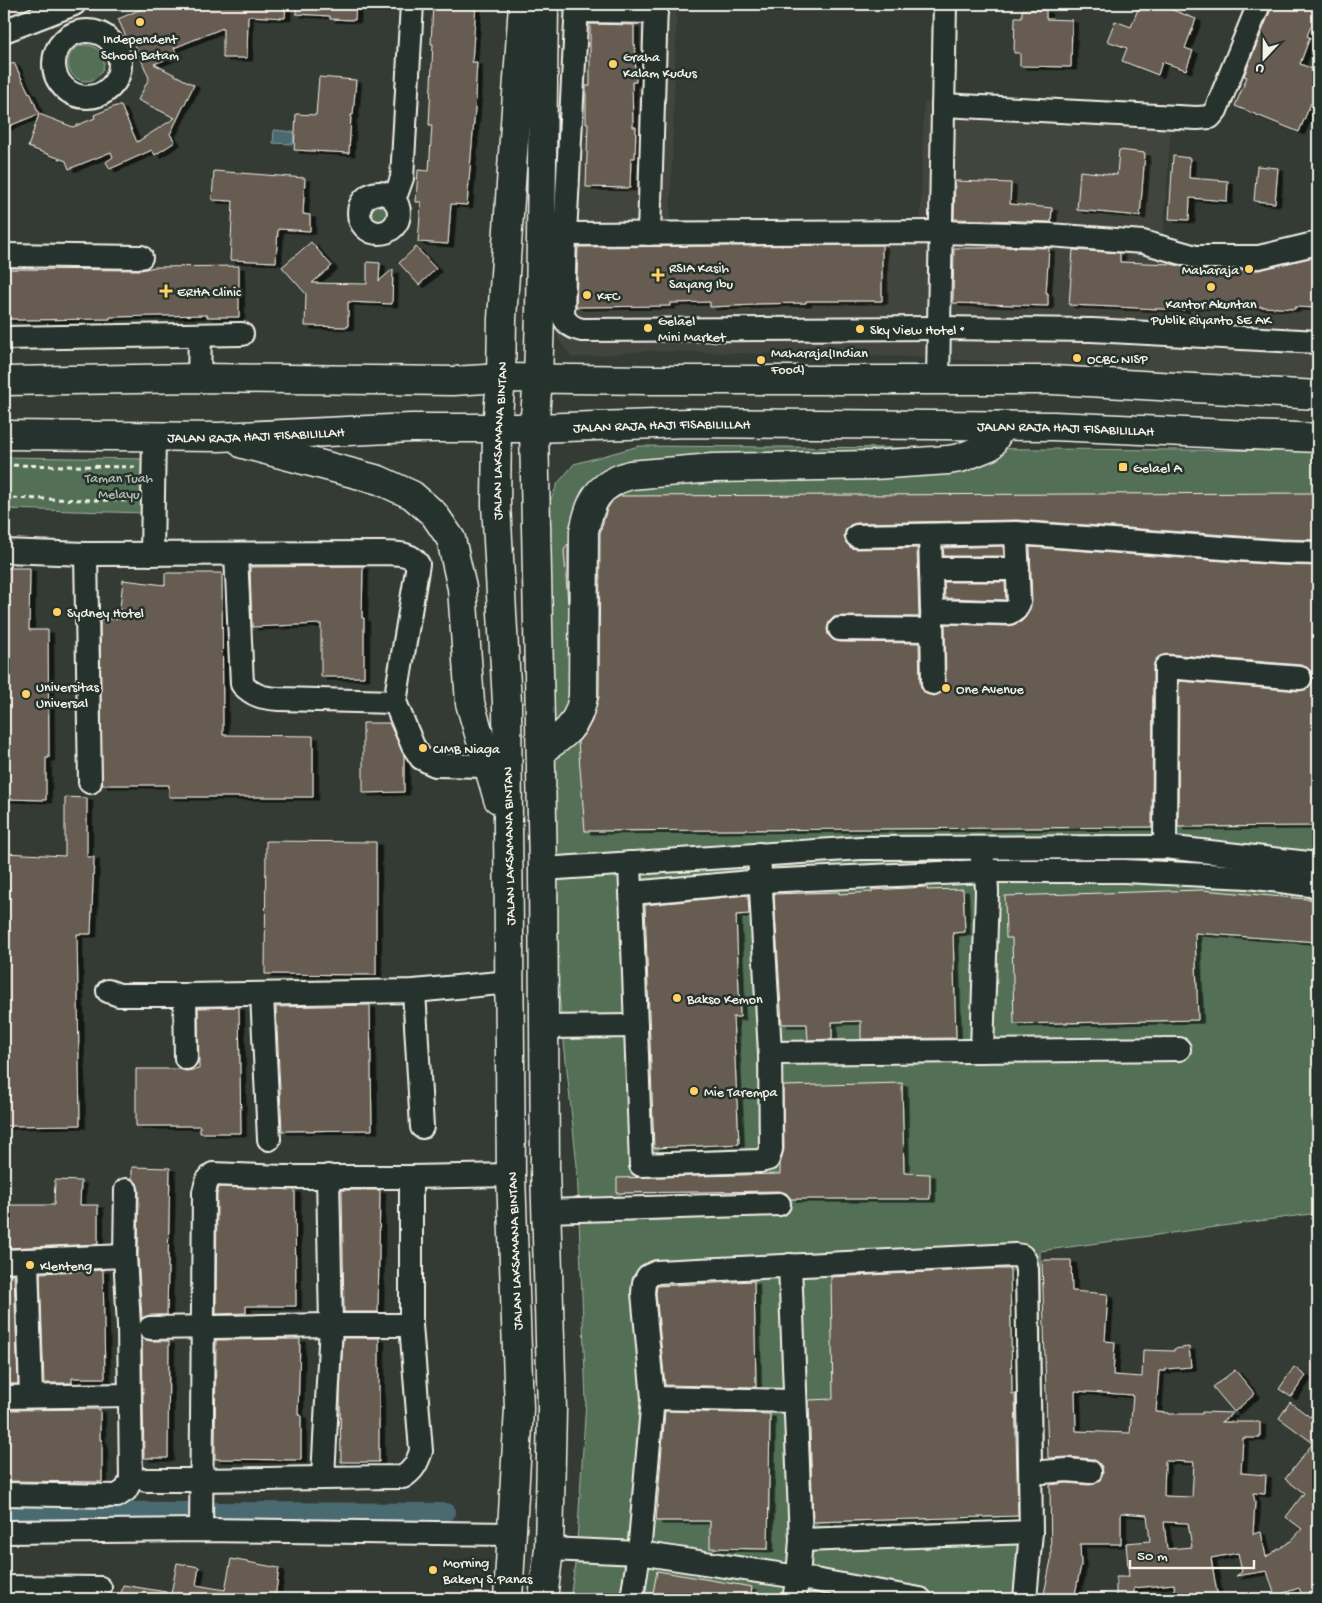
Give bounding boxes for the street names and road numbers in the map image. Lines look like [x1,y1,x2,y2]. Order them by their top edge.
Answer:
street label: JALAN LAKSAMANA BINTAN [490,362,512,520]
street label: JALAN RAJA HAJI FISABILILLAH [573,417,751,438]
street label: JALAN RAJA HAJI FISABILILLAH [977,419,1156,442]
street label: JALAN RAJA HAJI FISABILILLAH [167,425,346,448]
street label: JALAN LAKSAMANA BINTAN [501,767,520,925]
street label: JALAN LAKSAMANA BINTAN [505,1171,528,1330]

